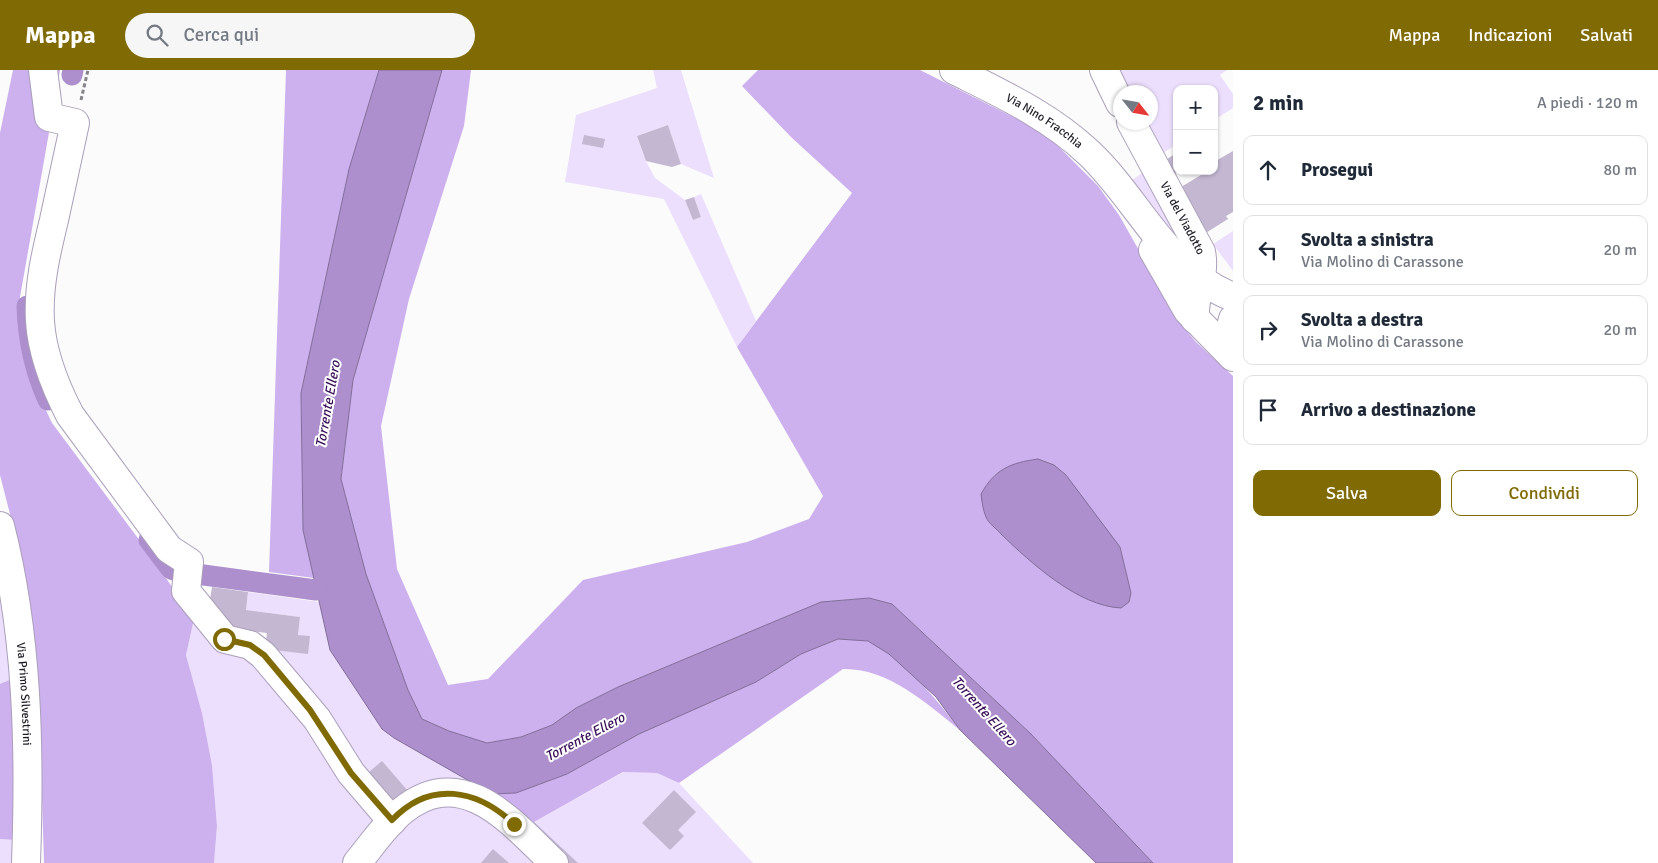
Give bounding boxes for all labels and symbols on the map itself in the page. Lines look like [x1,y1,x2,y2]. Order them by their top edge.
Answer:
north arrow [1113,85,1158,130]
street label: Via Nino Fracchia [1003,90,1086,152]
street label: Via del Viadotto [1157,179,1208,257]
water label: Torrente Ellero [312,359,344,449]
route start [213,628,236,651]
street label: Via Primo Silvestrini [13,641,35,746]
water label: Torrente Ellero [948,673,1020,750]
water label: Torrente Ellero [542,709,628,765]
route end [503,813,526,836]

